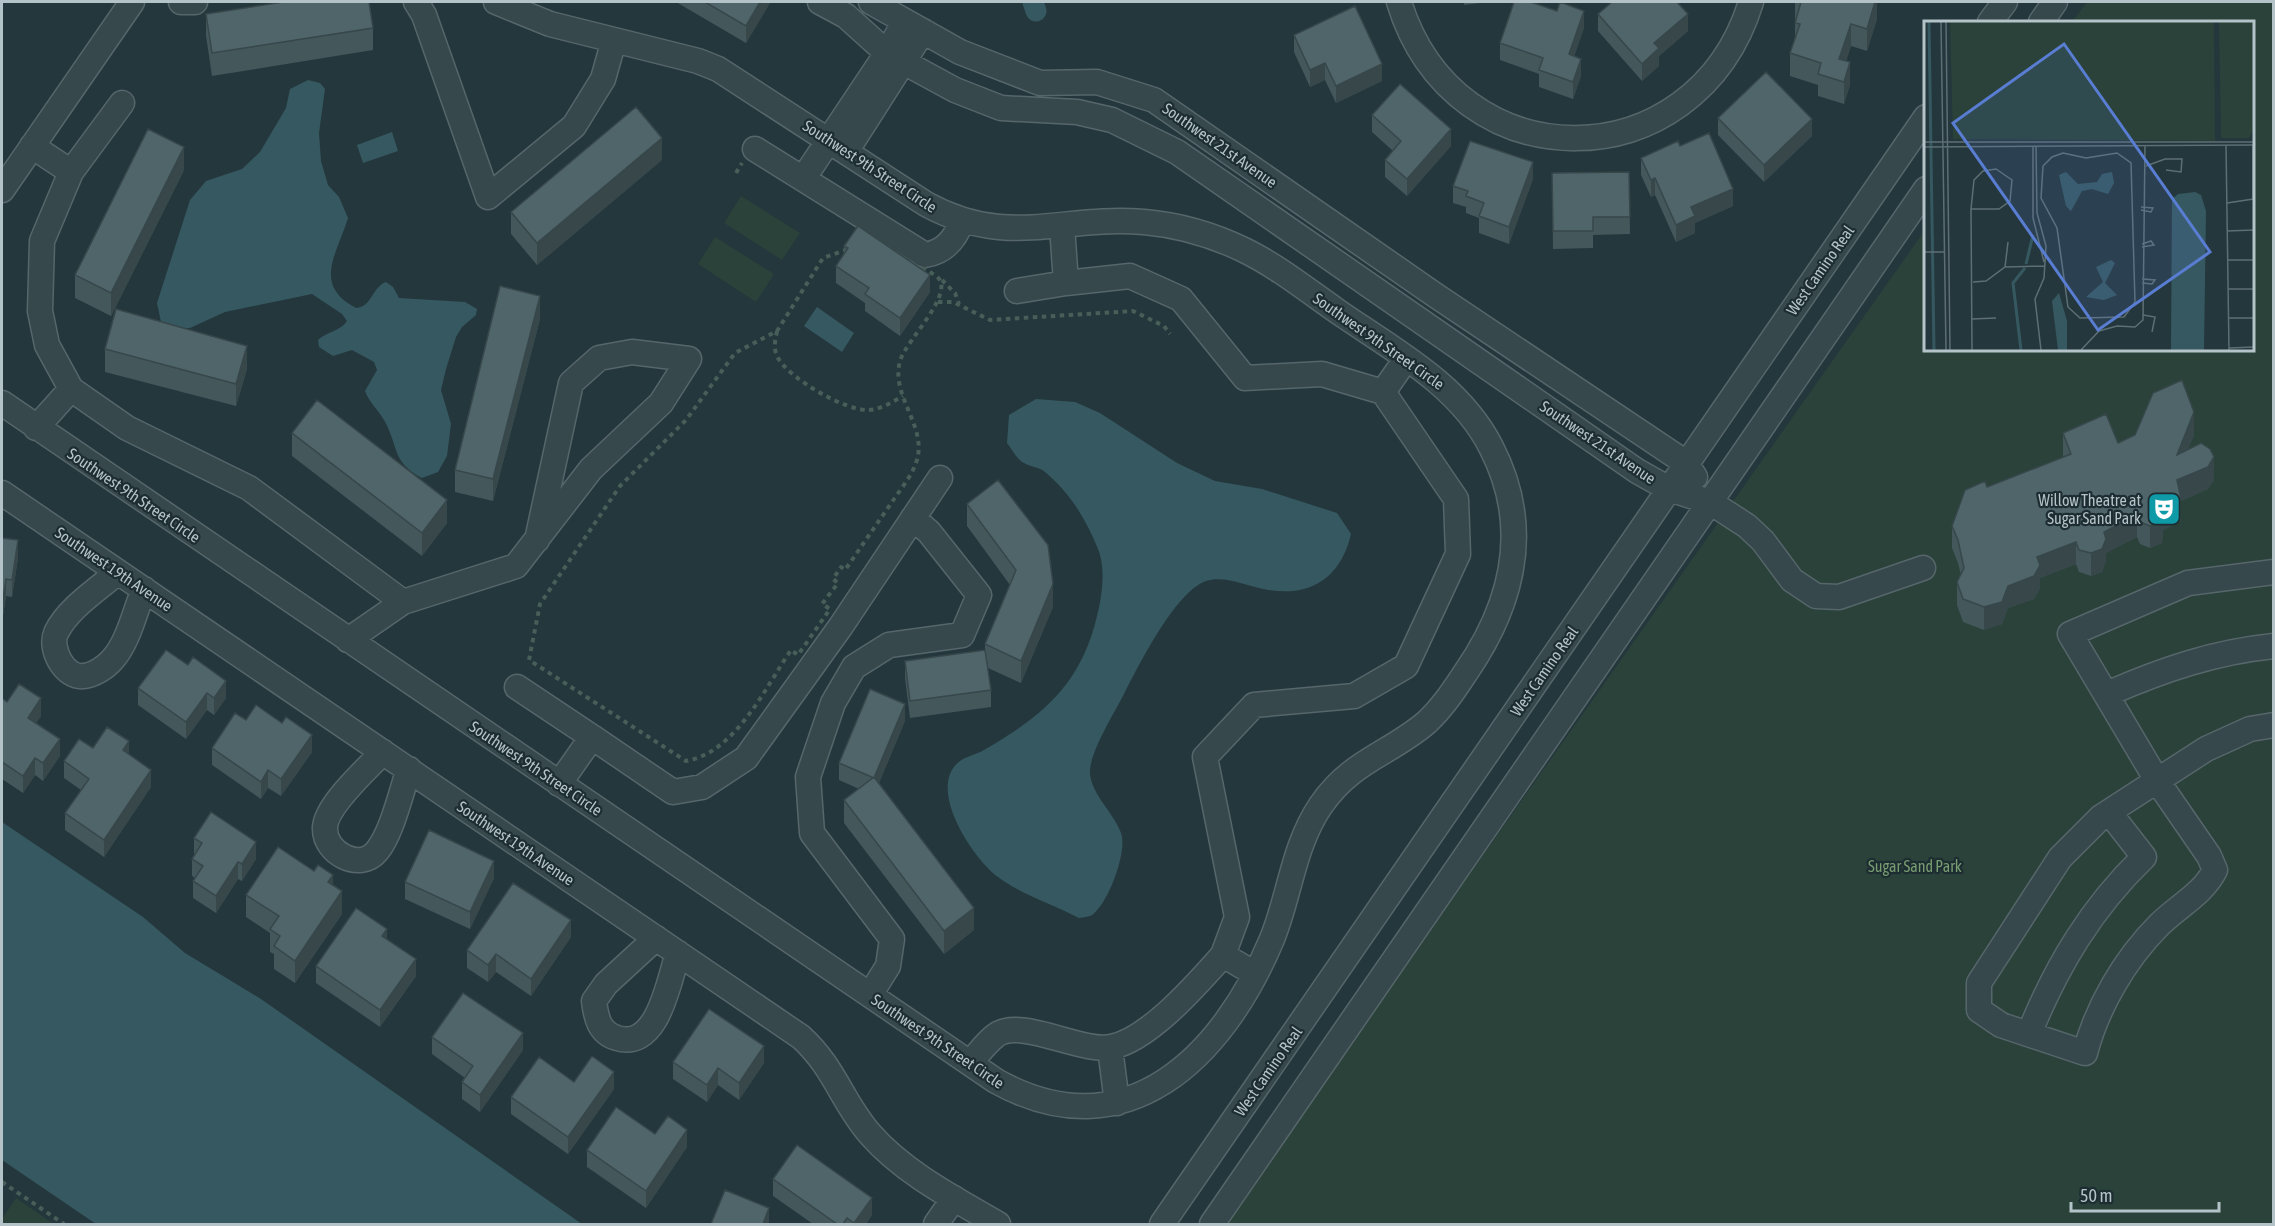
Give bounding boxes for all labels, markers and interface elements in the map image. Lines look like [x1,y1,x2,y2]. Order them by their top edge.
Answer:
inset map [1924,21,2254,351]
street label: Southwest 21st Avenue [1159,99,1281,191]
street label: Southwest 9th Street Circle [800,116,940,216]
street label: West Camino Real [1782,221,1858,318]
street label: Southwest 9th Street Circle [1310,289,1448,393]
street label: Southwest 21st Avenue [1537,397,1659,487]
street label: Southwest 9th Street Circle [64,444,204,546]
place label: Willow Theatre at Sugar Sand Park [2038,491,2141,528]
theatre icon: Willow Theatre at Sugar Sand Park [2146,491,2182,527]
street label: Southwest 19th Avenue [52,523,176,615]
street label: West Camino Real [1506,622,1582,719]
street label: Southwest 9th Street Circle [466,717,606,819]
street label: Southwest 19th Avenue [454,797,578,889]
park label: Sugar Sand Park [1868,857,1962,876]
street label: Southwest 9th Street Circle [868,990,1008,1092]
street label: West Camino Real [1230,1022,1306,1119]
scale bar [2071,1175,2220,1213]
text: 50 m [2080,1185,2112,1206]

